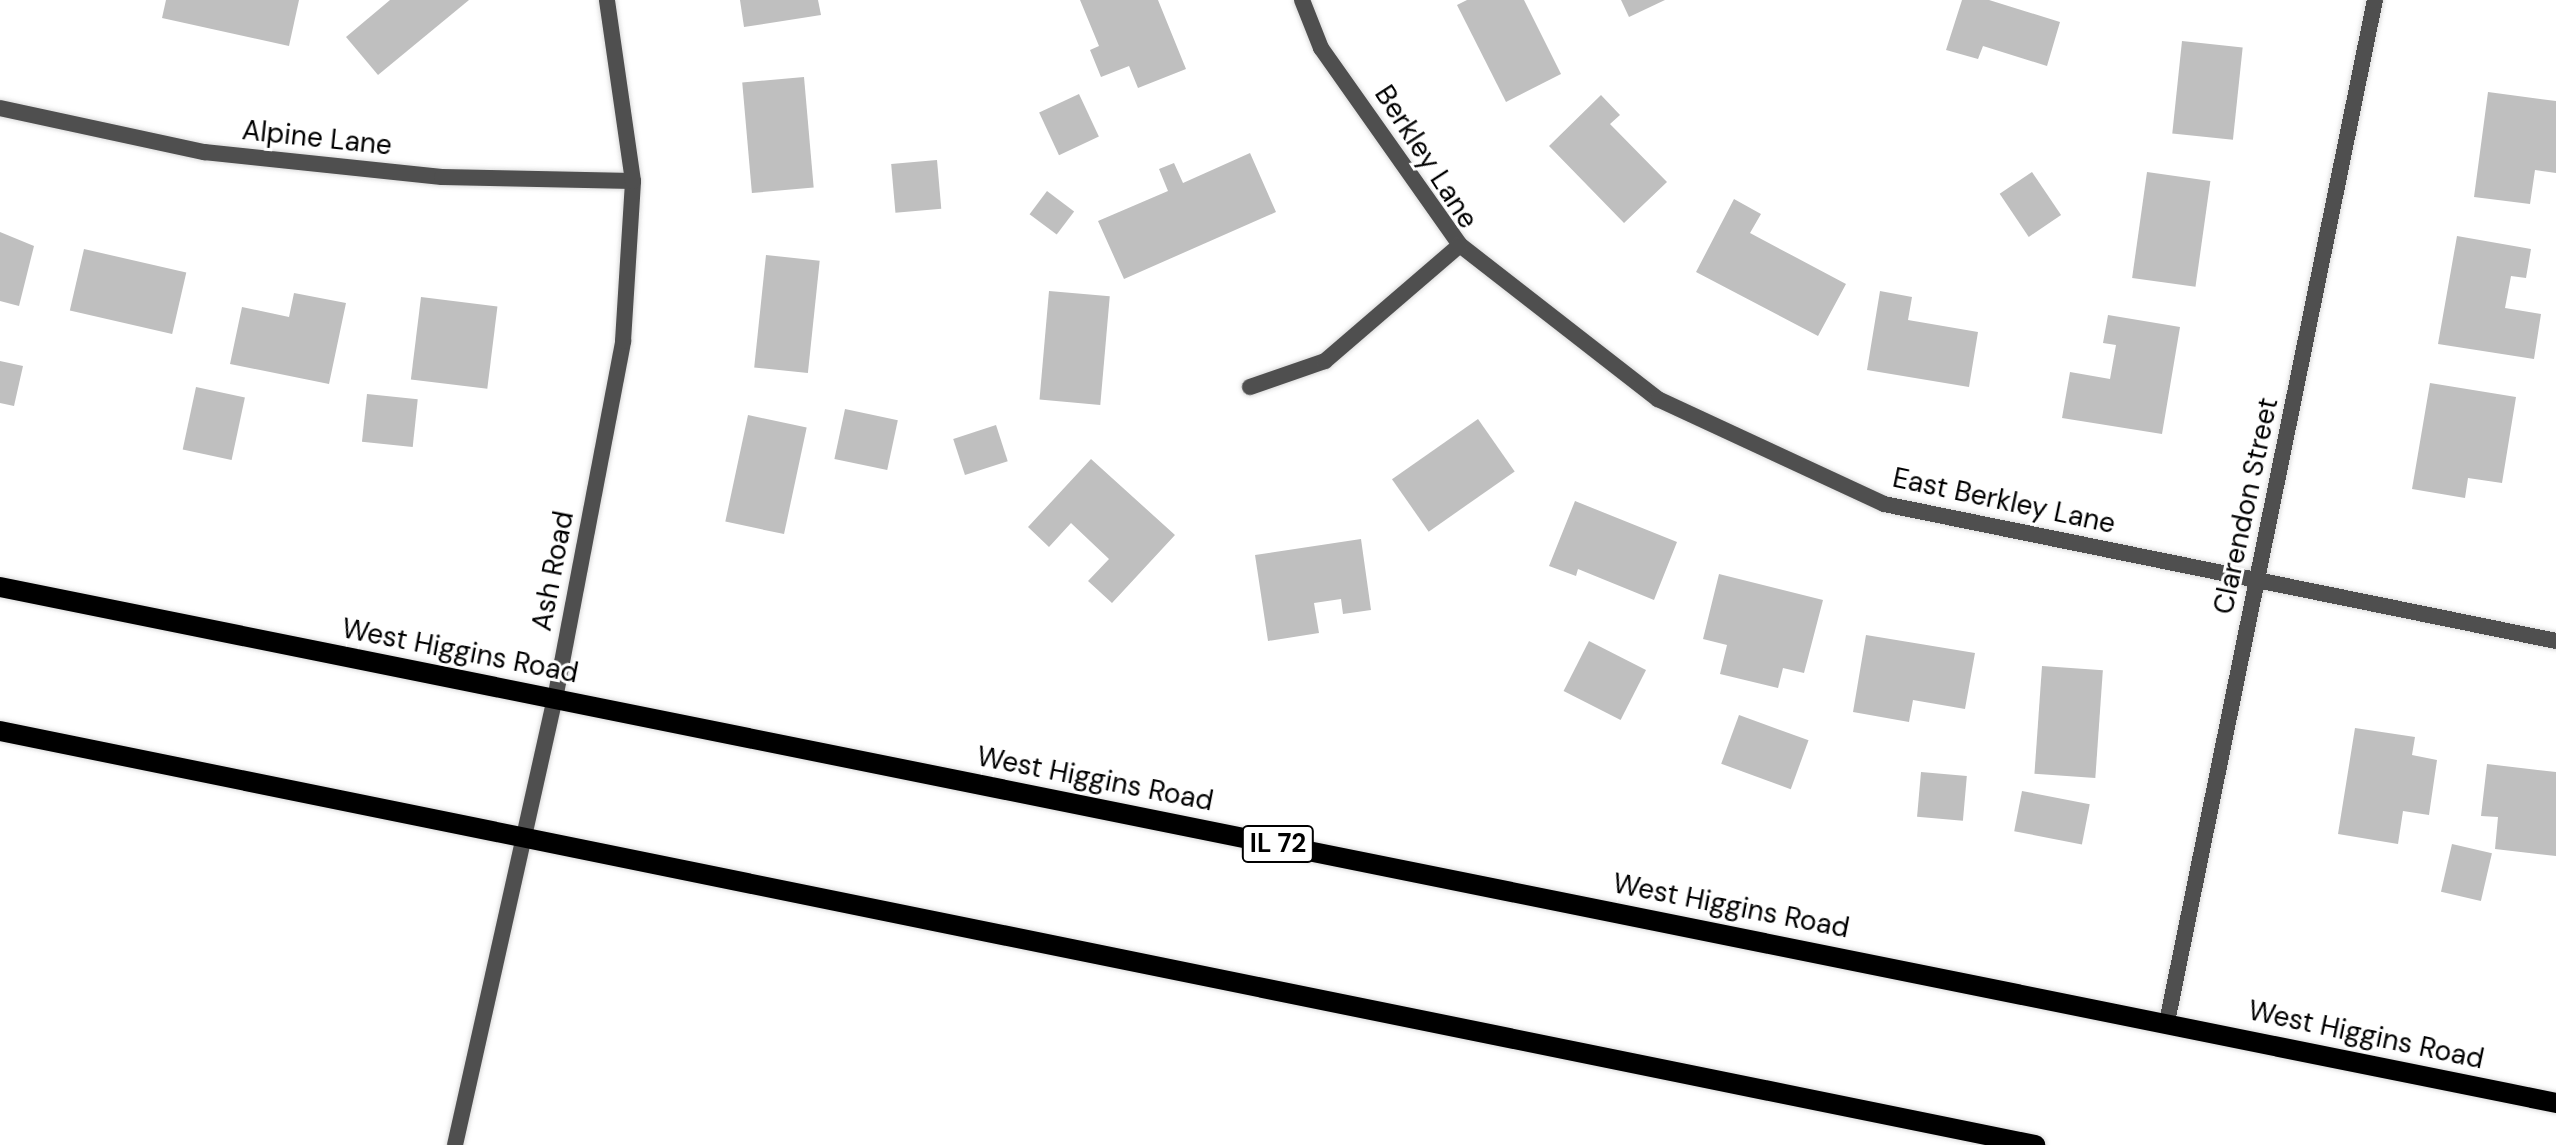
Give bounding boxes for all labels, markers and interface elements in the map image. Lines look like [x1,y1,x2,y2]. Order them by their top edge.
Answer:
street label: Berkley Lane [1367,79,1485,235]
street label: Alpine Lane [240,113,394,163]
street label: Clarendon Street [2207,395,2285,617]
street label: East Berkley Lane [1890,461,2118,541]
street label: Ash Road [525,508,581,634]
street label: West Higgins Road [339,612,581,690]
street label: West Higgins Road [974,740,1216,818]
road number: IL 72 [1240,822,1316,866]
street label: West Higgins Road [1610,867,1852,945]
street label: West Higgins Road [2245,994,2487,1076]

